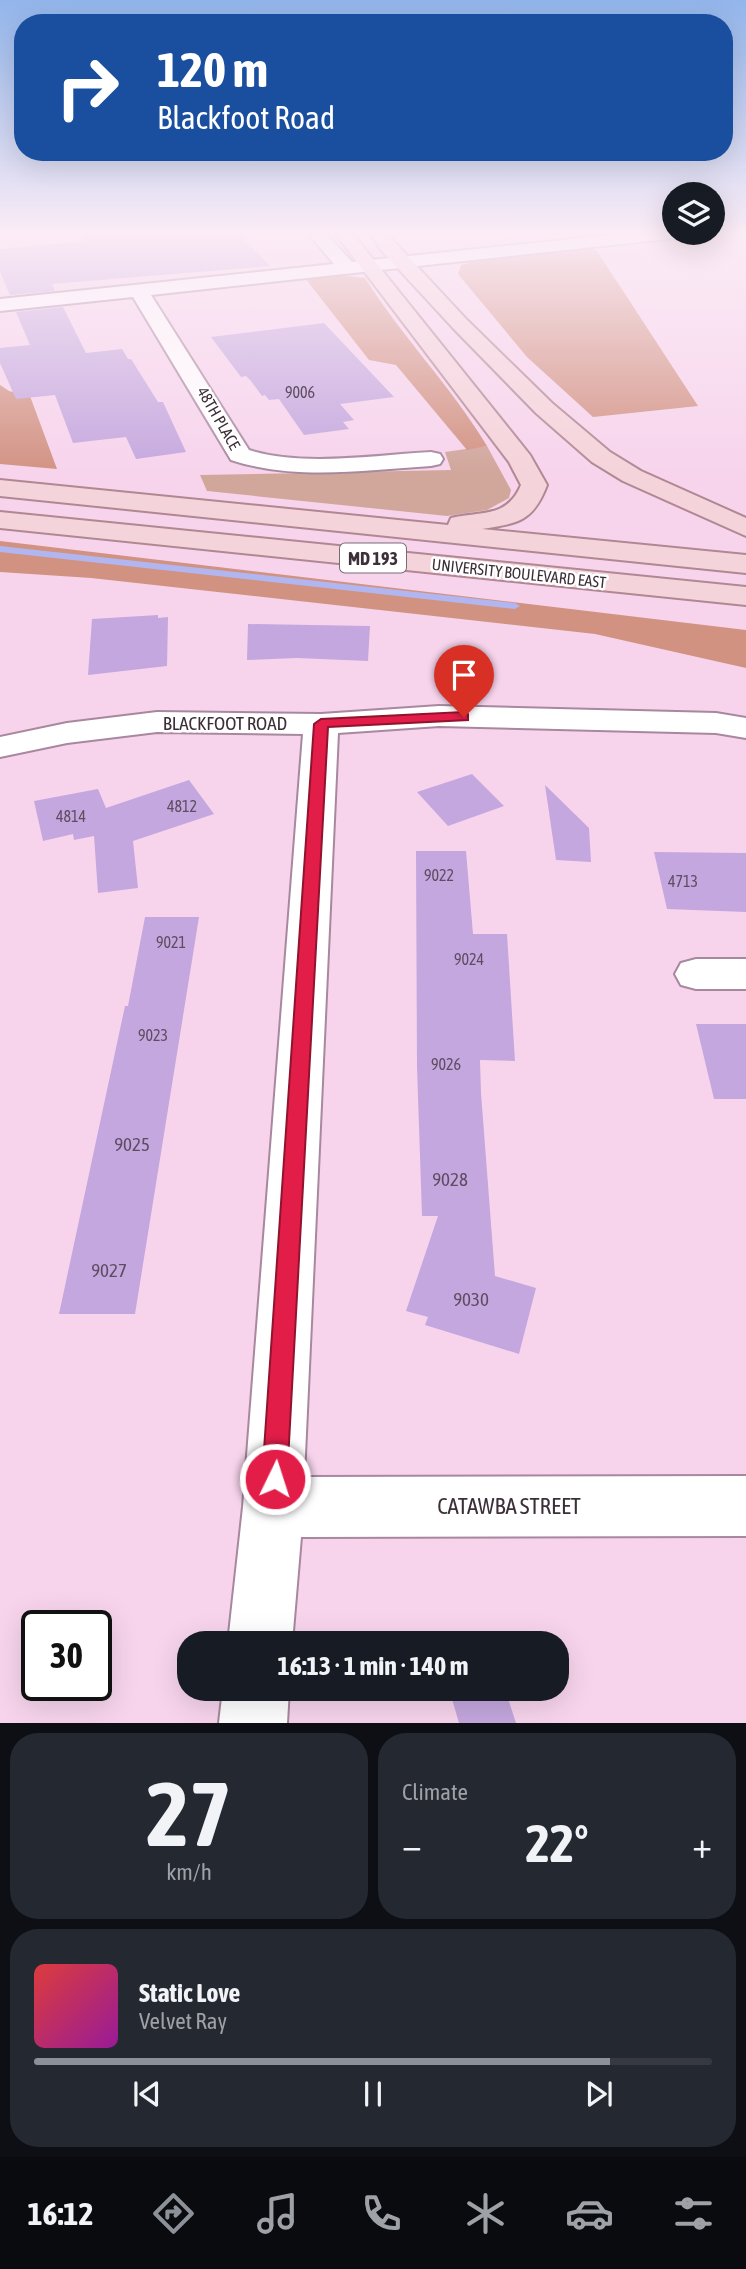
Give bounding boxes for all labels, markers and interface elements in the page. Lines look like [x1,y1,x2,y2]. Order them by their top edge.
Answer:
text: 120 m [157,41,268,97]
icon: right [42,42,133,133]
text: Blackfoot Road [157,99,335,136]
map controls [662,182,725,245]
button: layers [662,182,725,245]
street label: 48TH PLACE [194,383,244,453]
house number: 9006 [285,383,315,401]
road number: MD 193 [340,544,406,572]
street label: UNIVERSITY BOULEVARD EAST [431,555,607,591]
pin [434,645,494,717]
icon: arrive [445,656,483,694]
street label: BLACKFOOT ROAD [163,712,287,734]
house number: 4812 [167,797,197,815]
house number: 4814 [56,807,86,825]
house number: 9022 [424,866,454,884]
house number: 4713 [668,872,698,890]
house number: 9021 [156,933,186,951]
house number: 9024 [454,950,484,968]
house number: 9023 [138,1026,168,1044]
house number: 9026 [431,1055,461,1073]
house number: 9025 [114,1133,150,1155]
house number: 9028 [432,1168,468,1190]
house number: 9027 [91,1259,127,1281]
house number: 9030 [453,1288,489,1310]
position arrow [238,1442,312,1516]
street label: CATAWBA STREET [437,1493,581,1519]
speed limit sign: 30 [21,1610,112,1701]
text: 16:13 · 1 min · 140 m [278,1651,468,1681]
text: 27 [146,1761,232,1865]
text: Climate [402,1779,468,1805]
text: 22° [525,1813,589,1873]
text: − [402,1823,422,1866]
text: + [692,1823,712,1866]
text: km/h [166,1859,212,1885]
text: Static Love [139,1978,240,2008]
text: Velvet Ray [139,2008,227,2034]
icon: previous [128,2075,166,2113]
icon: pause [354,2075,392,2113]
icon: next [580,2075,618,2113]
icon: directions [149,2189,198,2238]
icon: music [253,2189,302,2238]
icon: phone [357,2189,406,2238]
icon: climate [461,2189,510,2238]
icon: car [565,2189,614,2238]
icon: filters [669,2189,718,2238]
text: 16:12 [28,2195,93,2232]

